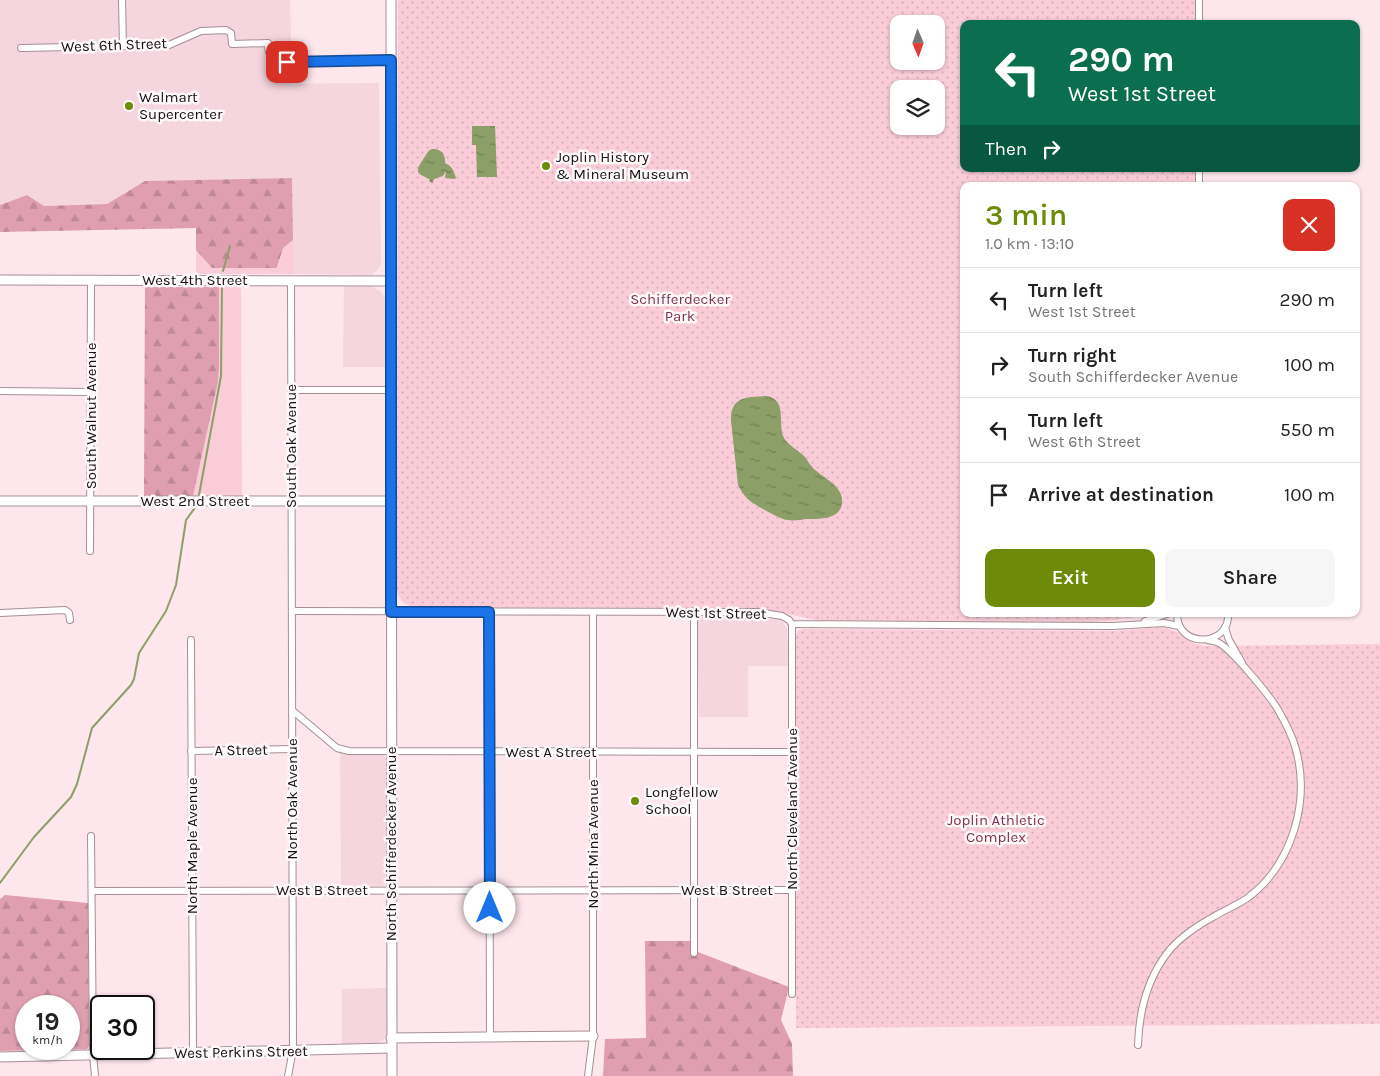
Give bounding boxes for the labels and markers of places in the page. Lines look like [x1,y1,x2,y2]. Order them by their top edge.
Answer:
pin [266,41,308,83]
place label: Walmart Supercenter [139,88,223,123]
marker: Walmart Supercenter [123,100,135,112]
place label: Joplin History & Mineral Museum [556,148,689,183]
marker: Joplin History & Mineral Museum [540,160,552,172]
place label: Longfellow School [645,783,718,818]
marker: Longfellow School [629,795,641,807]

